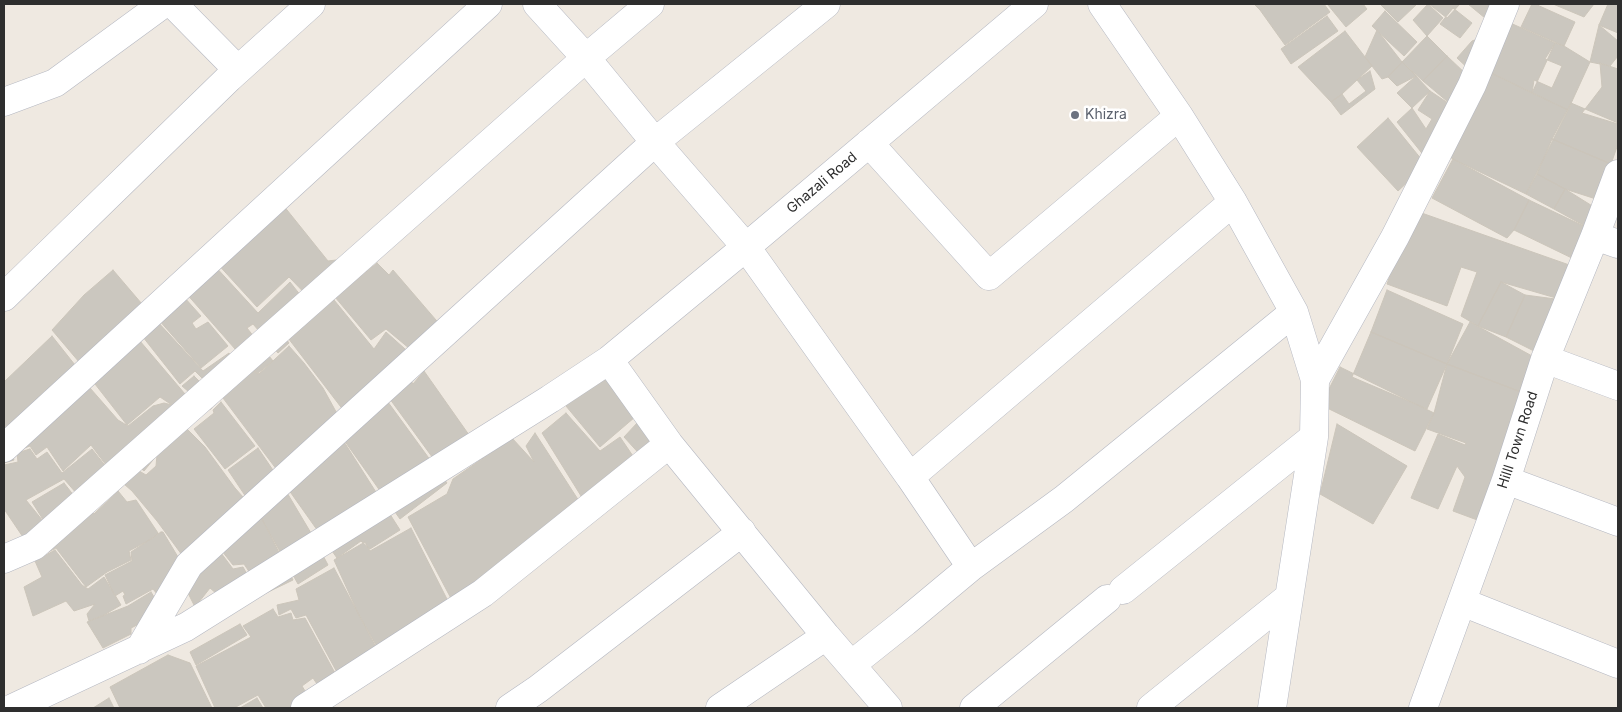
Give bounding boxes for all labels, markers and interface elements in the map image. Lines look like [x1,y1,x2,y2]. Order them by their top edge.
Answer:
place label: Khizra [1085,107,1127,123]
marker: Khizra [1069,109,1081,121]
street label: Ghazali Road [783,149,861,217]
street label: Hilll Town Road [1494,389,1542,491]

